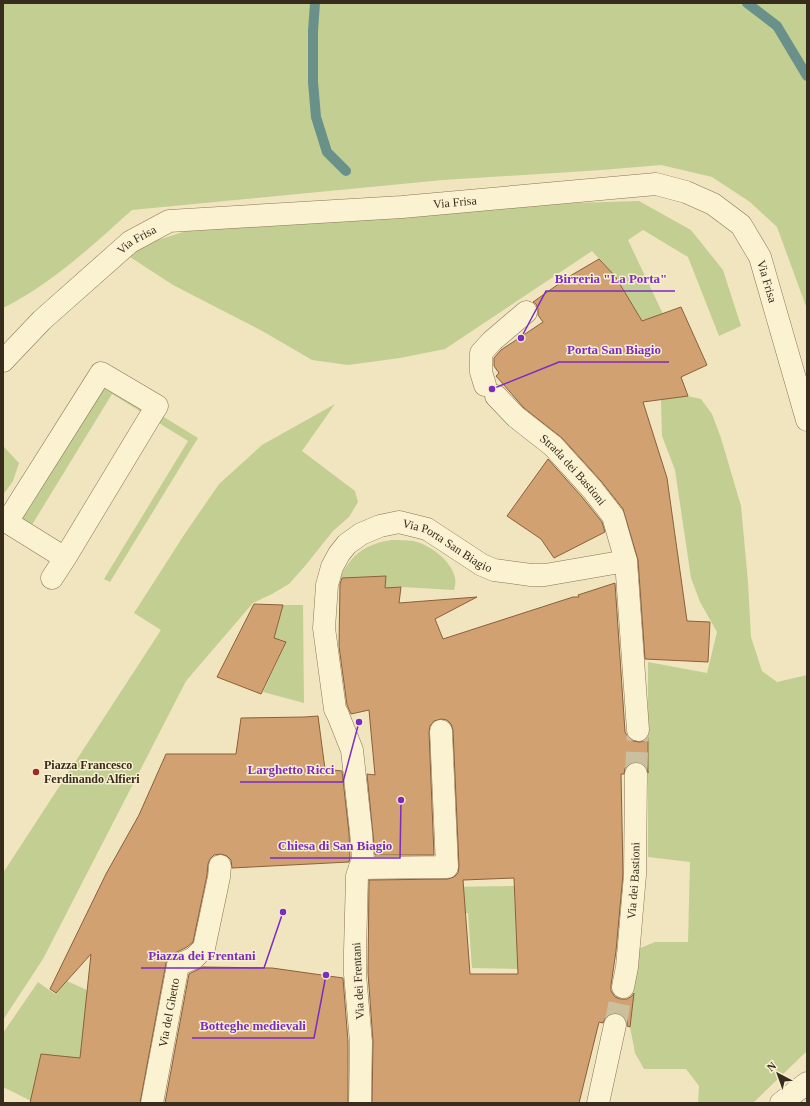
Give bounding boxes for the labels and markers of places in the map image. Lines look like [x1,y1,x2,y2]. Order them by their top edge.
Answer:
callout: Birreria "La Porta" [546,266,675,291]
callout: Porta San Biagio [559,337,669,362]
callout: Larghetto Ricci [240,757,343,782]
place label: Piazza Francesco Ferdinando Alfieri [44,758,140,786]
marker: Piazza Francesco Ferdinando Alfieri [31,767,41,777]
callout: Chiesa di San Biagio [270,833,400,858]
callout: Piazza dei Frentani [141,943,264,968]
callout: Botteghe medievali [192,1013,314,1038]

